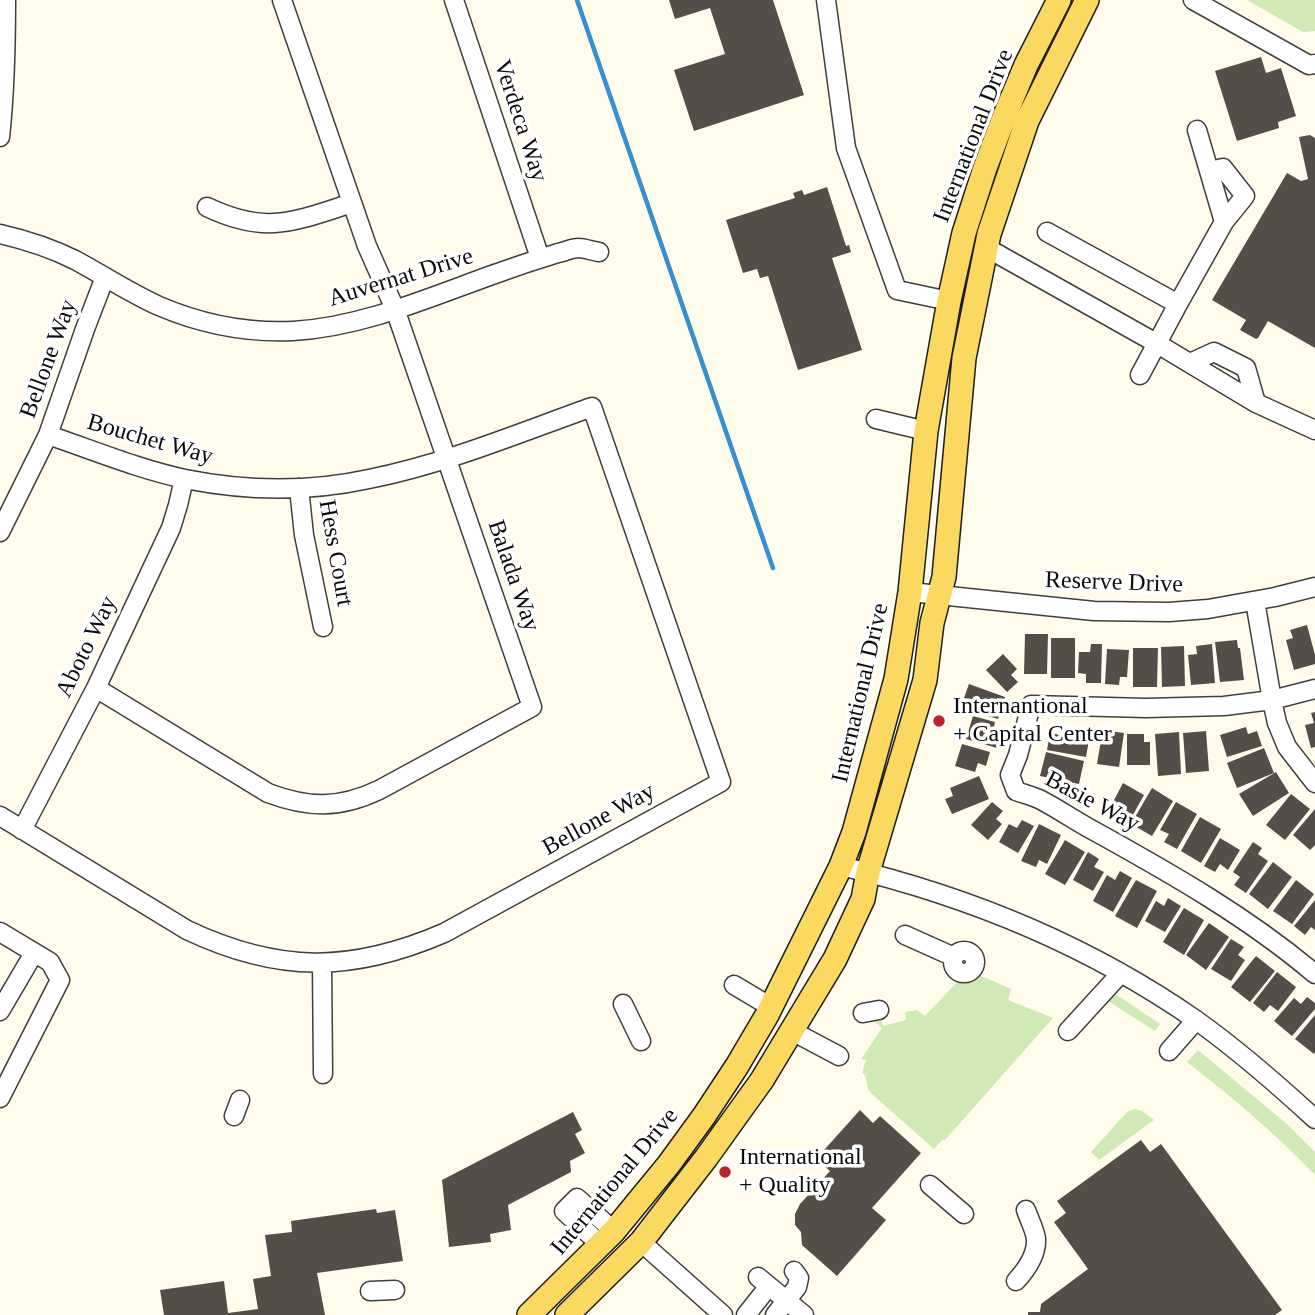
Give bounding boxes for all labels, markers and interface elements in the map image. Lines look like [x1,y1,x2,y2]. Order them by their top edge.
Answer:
street label: International Drive [928,45,1020,227]
street label: Verdeca Way [487,56,553,186]
street label: Auvernat Drive [325,242,477,314]
street label: Bellone Way [14,296,84,422]
street label: Bouchet Way [84,408,216,472]
street label: Hess Court [311,498,359,608]
street label: Balada Way [480,516,546,636]
street label: Reserve Drive [1045,566,1183,600]
street label: Aboto Way [50,592,124,702]
street label: International Drive [826,600,896,786]
place label: Internantional + Capital Center [953,693,1112,749]
marker: Internantional + Capital Center [931,713,947,729]
street label: Basie Way [1040,765,1144,839]
street label: Bellone Way [538,777,660,863]
street label: International Drive [545,1103,685,1261]
place label: International + Quality [739,1144,862,1200]
marker: International + Quality [717,1164,733,1180]

